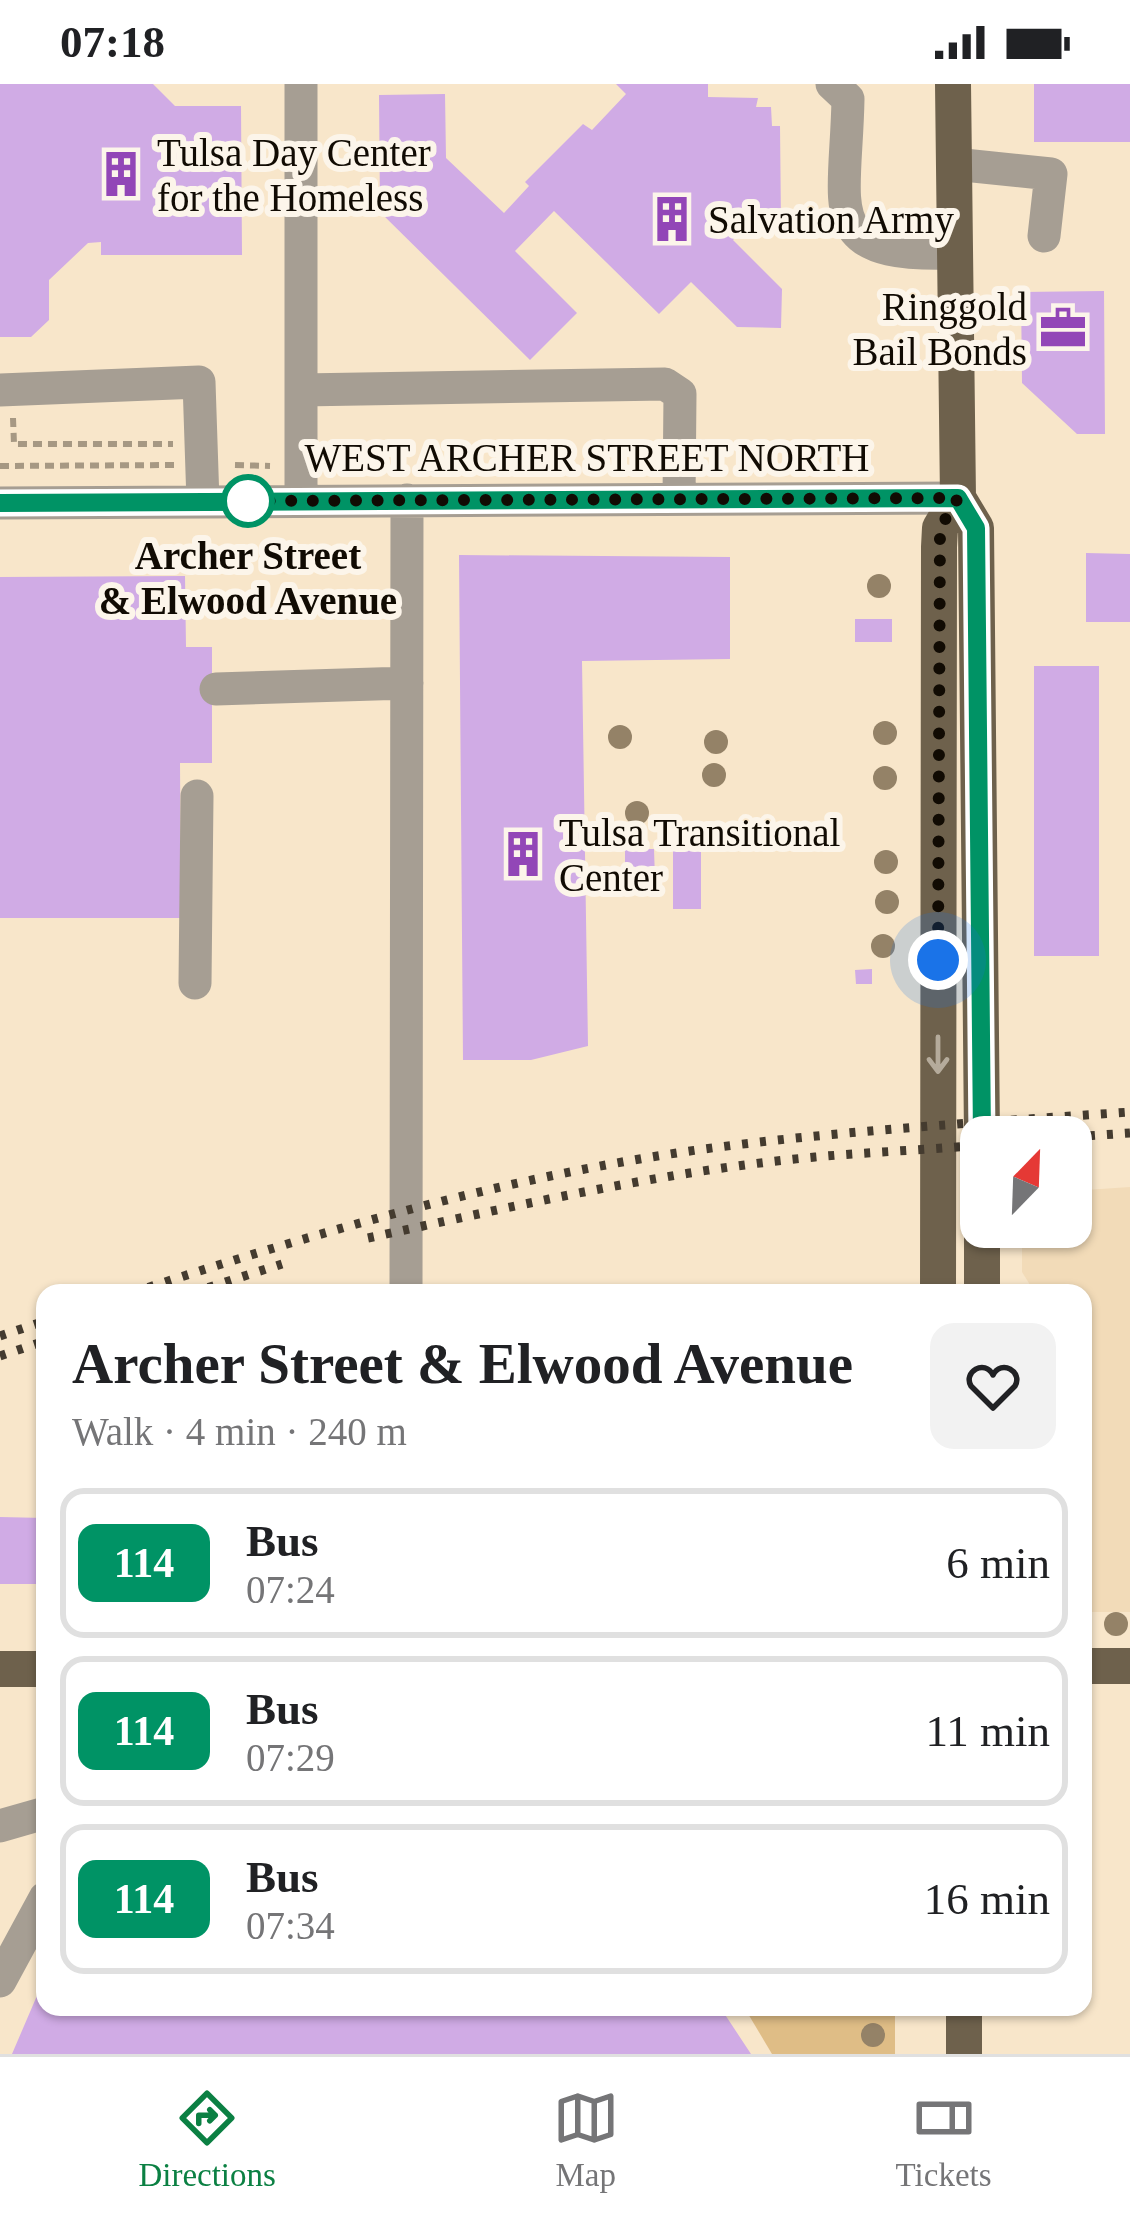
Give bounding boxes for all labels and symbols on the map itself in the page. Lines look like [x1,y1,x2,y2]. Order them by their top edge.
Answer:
place label: Tulsa Day Center for the Homeless [157,131,431,219]
building icon: Tulsa Day Center for the Homeless [96,149,146,199]
building icon: Salvation Army [647,194,697,244]
place label: Salvation Army [708,198,954,242]
place label: Ringgold Bail Bonds [853,285,1027,373]
office icon: Ringgold Bail Bonds [1038,303,1088,353]
street label: WEST ARCHER STREET NORTH [304,436,870,479]
marker: Archer Street & Elwood Avenue [223,476,273,526]
place label: Archer Street & Elwood Avenue [99,534,397,622]
place label: Tulsa Transitional Center [559,811,841,899]
building icon: Tulsa Transitional Center [498,829,548,879]
your location [908,930,968,990]
one-way arrow [927,1035,949,1074]
north arrow [960,1116,1092,1248]

